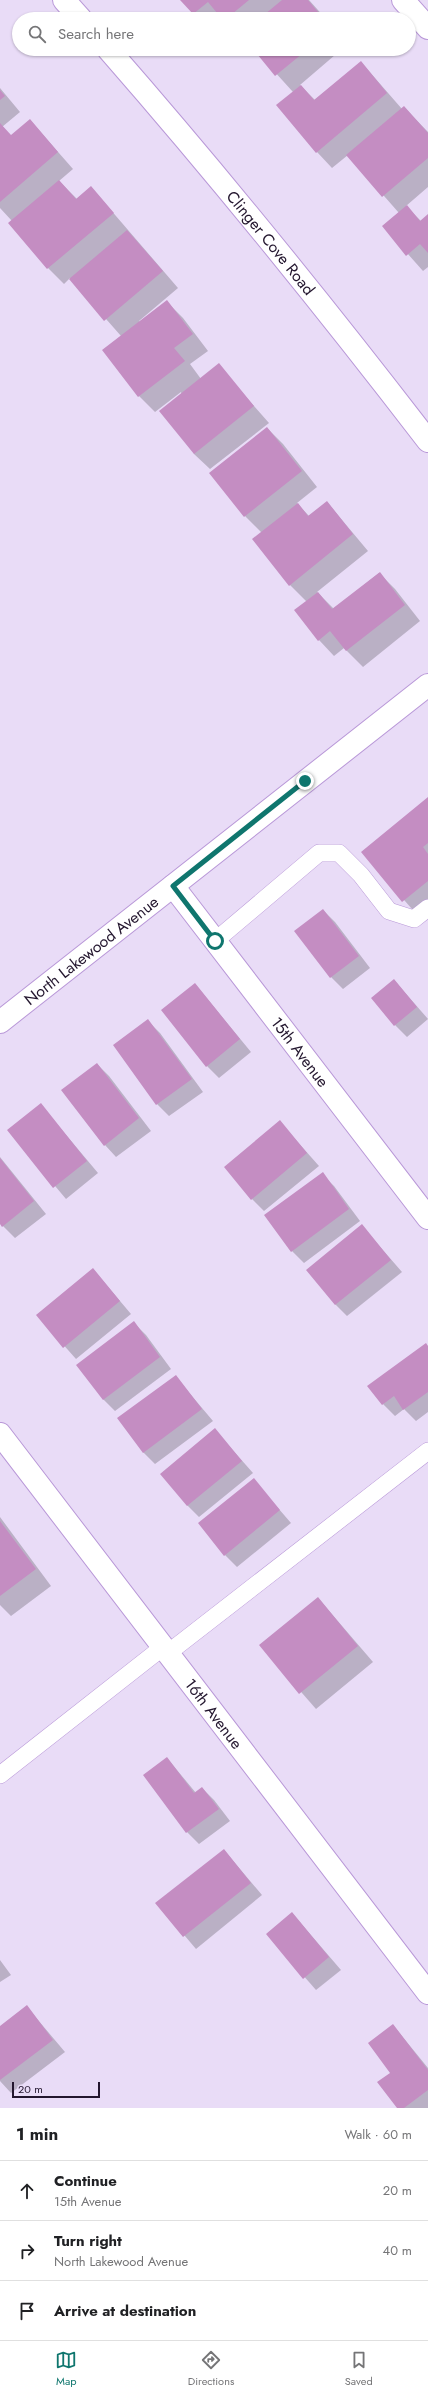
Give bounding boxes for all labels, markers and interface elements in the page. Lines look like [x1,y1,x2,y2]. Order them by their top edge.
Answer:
search box [12,12,416,56]
icon: search [26,23,48,45]
text: Search here [58,23,134,45]
street label: Clinger Cove Road [221,186,320,300]
route end [296,772,314,790]
street label: North Lakewood Avenue [19,890,164,1011]
route start [206,932,224,950]
street label: 15th Avenue [265,1012,334,1092]
street label: 16th Avenue [179,1674,248,1754]
scale bar [12,2080,100,2099]
text: 20 m [18,2081,43,2097]
text: 1 min [16,2122,58,2146]
text: Walk · 60 m [344,2125,412,2144]
text: Continue [54,2170,117,2192]
icon: ahead [16,2180,38,2202]
text: 20 m [383,2181,412,2200]
text: 15th Avenue [54,2192,122,2211]
text: Turn right [54,2230,122,2252]
icon: right [16,2240,38,2262]
text: 40 m [383,2241,412,2260]
text: North Lakewood Avenue [54,2252,188,2271]
icon: arrive [16,2300,38,2322]
text: Arrive at destination [54,2300,196,2322]
tab: Map [55,2349,77,2389]
tab: Directions [188,2349,234,2389]
tab: Saved [345,2349,373,2389]

